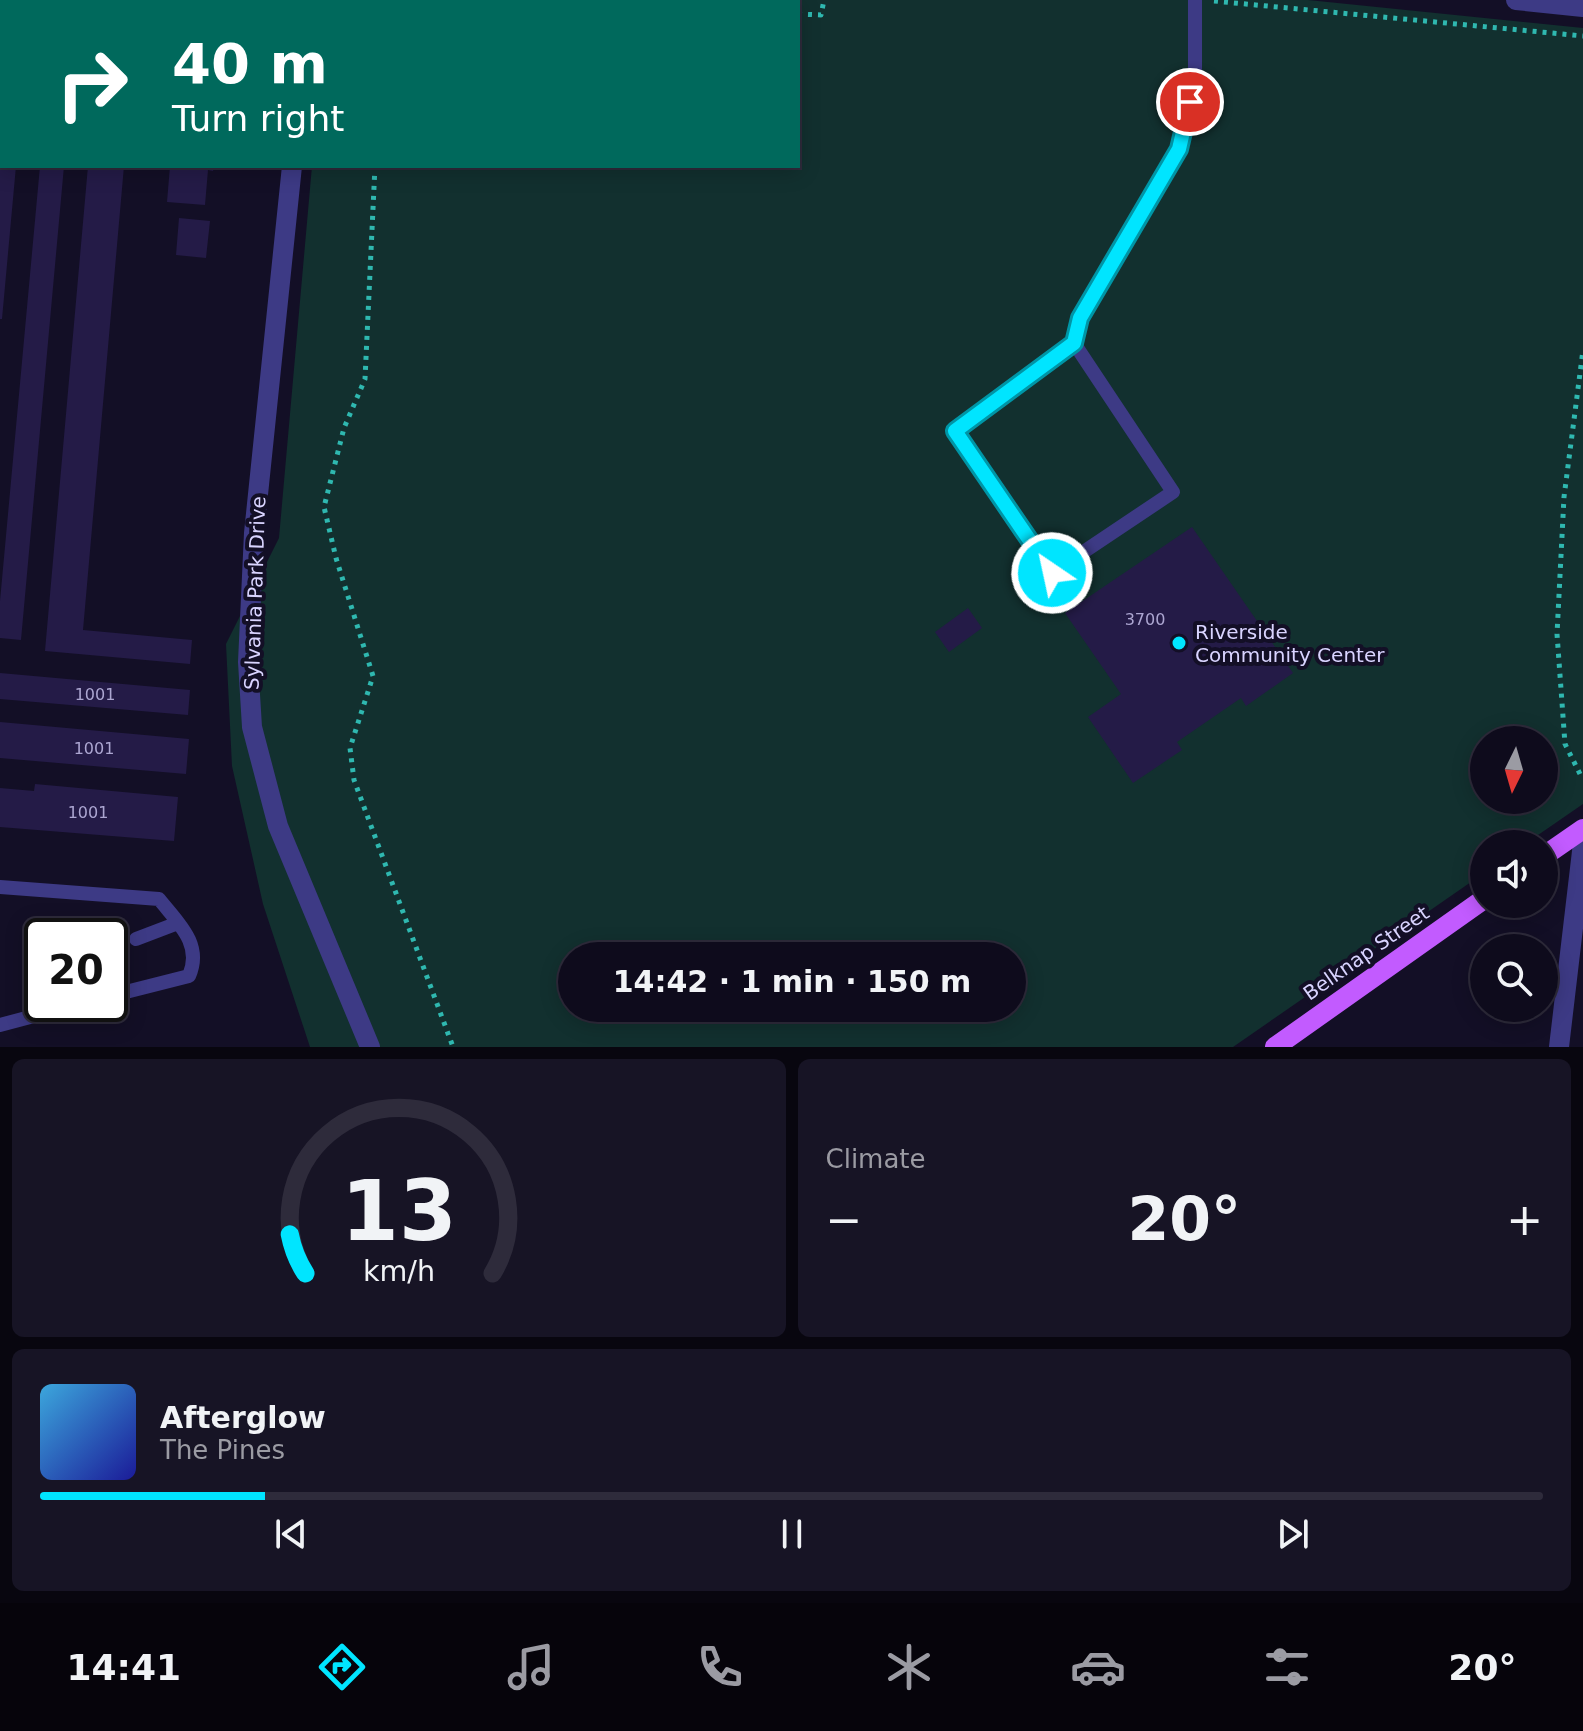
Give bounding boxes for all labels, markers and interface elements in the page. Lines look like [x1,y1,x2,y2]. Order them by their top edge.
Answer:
text: 40 m [172,31,328,96]
icon: right [40,32,144,136]
pin [1156,68,1224,136]
icon: arrive [1168,80,1212,124]
text: Turn right [172,98,344,139]
street label: Sylvania Park Drive [240,496,270,690]
position arrow [1010,531,1094,615]
house number: 3700 [1125,610,1165,629]
place label: Riverside Community Center [1195,620,1385,667]
marker: Riverside Community Center [1170,634,1188,652]
house number: 1001 [75,685,115,704]
north arrow [1470,726,1558,814]
map controls [1470,726,1558,1022]
house number: 1001 [74,739,114,758]
house number: 1001 [68,803,108,822]
button: sound [1470,830,1558,918]
street label: Belknap Street [1299,901,1434,1005]
speed limit sign: 20 [24,918,128,1022]
button: search [1470,934,1558,1022]
text: 14:42 · 1 min · 150 m [613,964,971,999]
text: Climate [826,1144,926,1174]
text: 13 [341,1163,457,1260]
text: 20° [1128,1184,1241,1254]
text: − [826,1194,862,1245]
text: + [1506,1194,1543,1245]
text: km/h [363,1254,435,1288]
text: Afterglow [160,1400,326,1435]
text: The Pines [160,1435,285,1465]
icon: previous [269,1512,313,1556]
icon: pause [770,1512,814,1556]
icon: next [1271,1512,1315,1556]
icon: directions [314,1639,370,1695]
icon: music [503,1639,559,1695]
icon: phone [692,1639,748,1695]
icon: climate [881,1639,937,1695]
icon: car [1070,1639,1126,1695]
icon: filters [1259,1639,1315,1695]
text: 14:41 [67,1647,181,1688]
text: 20° [1448,1647,1516,1688]

